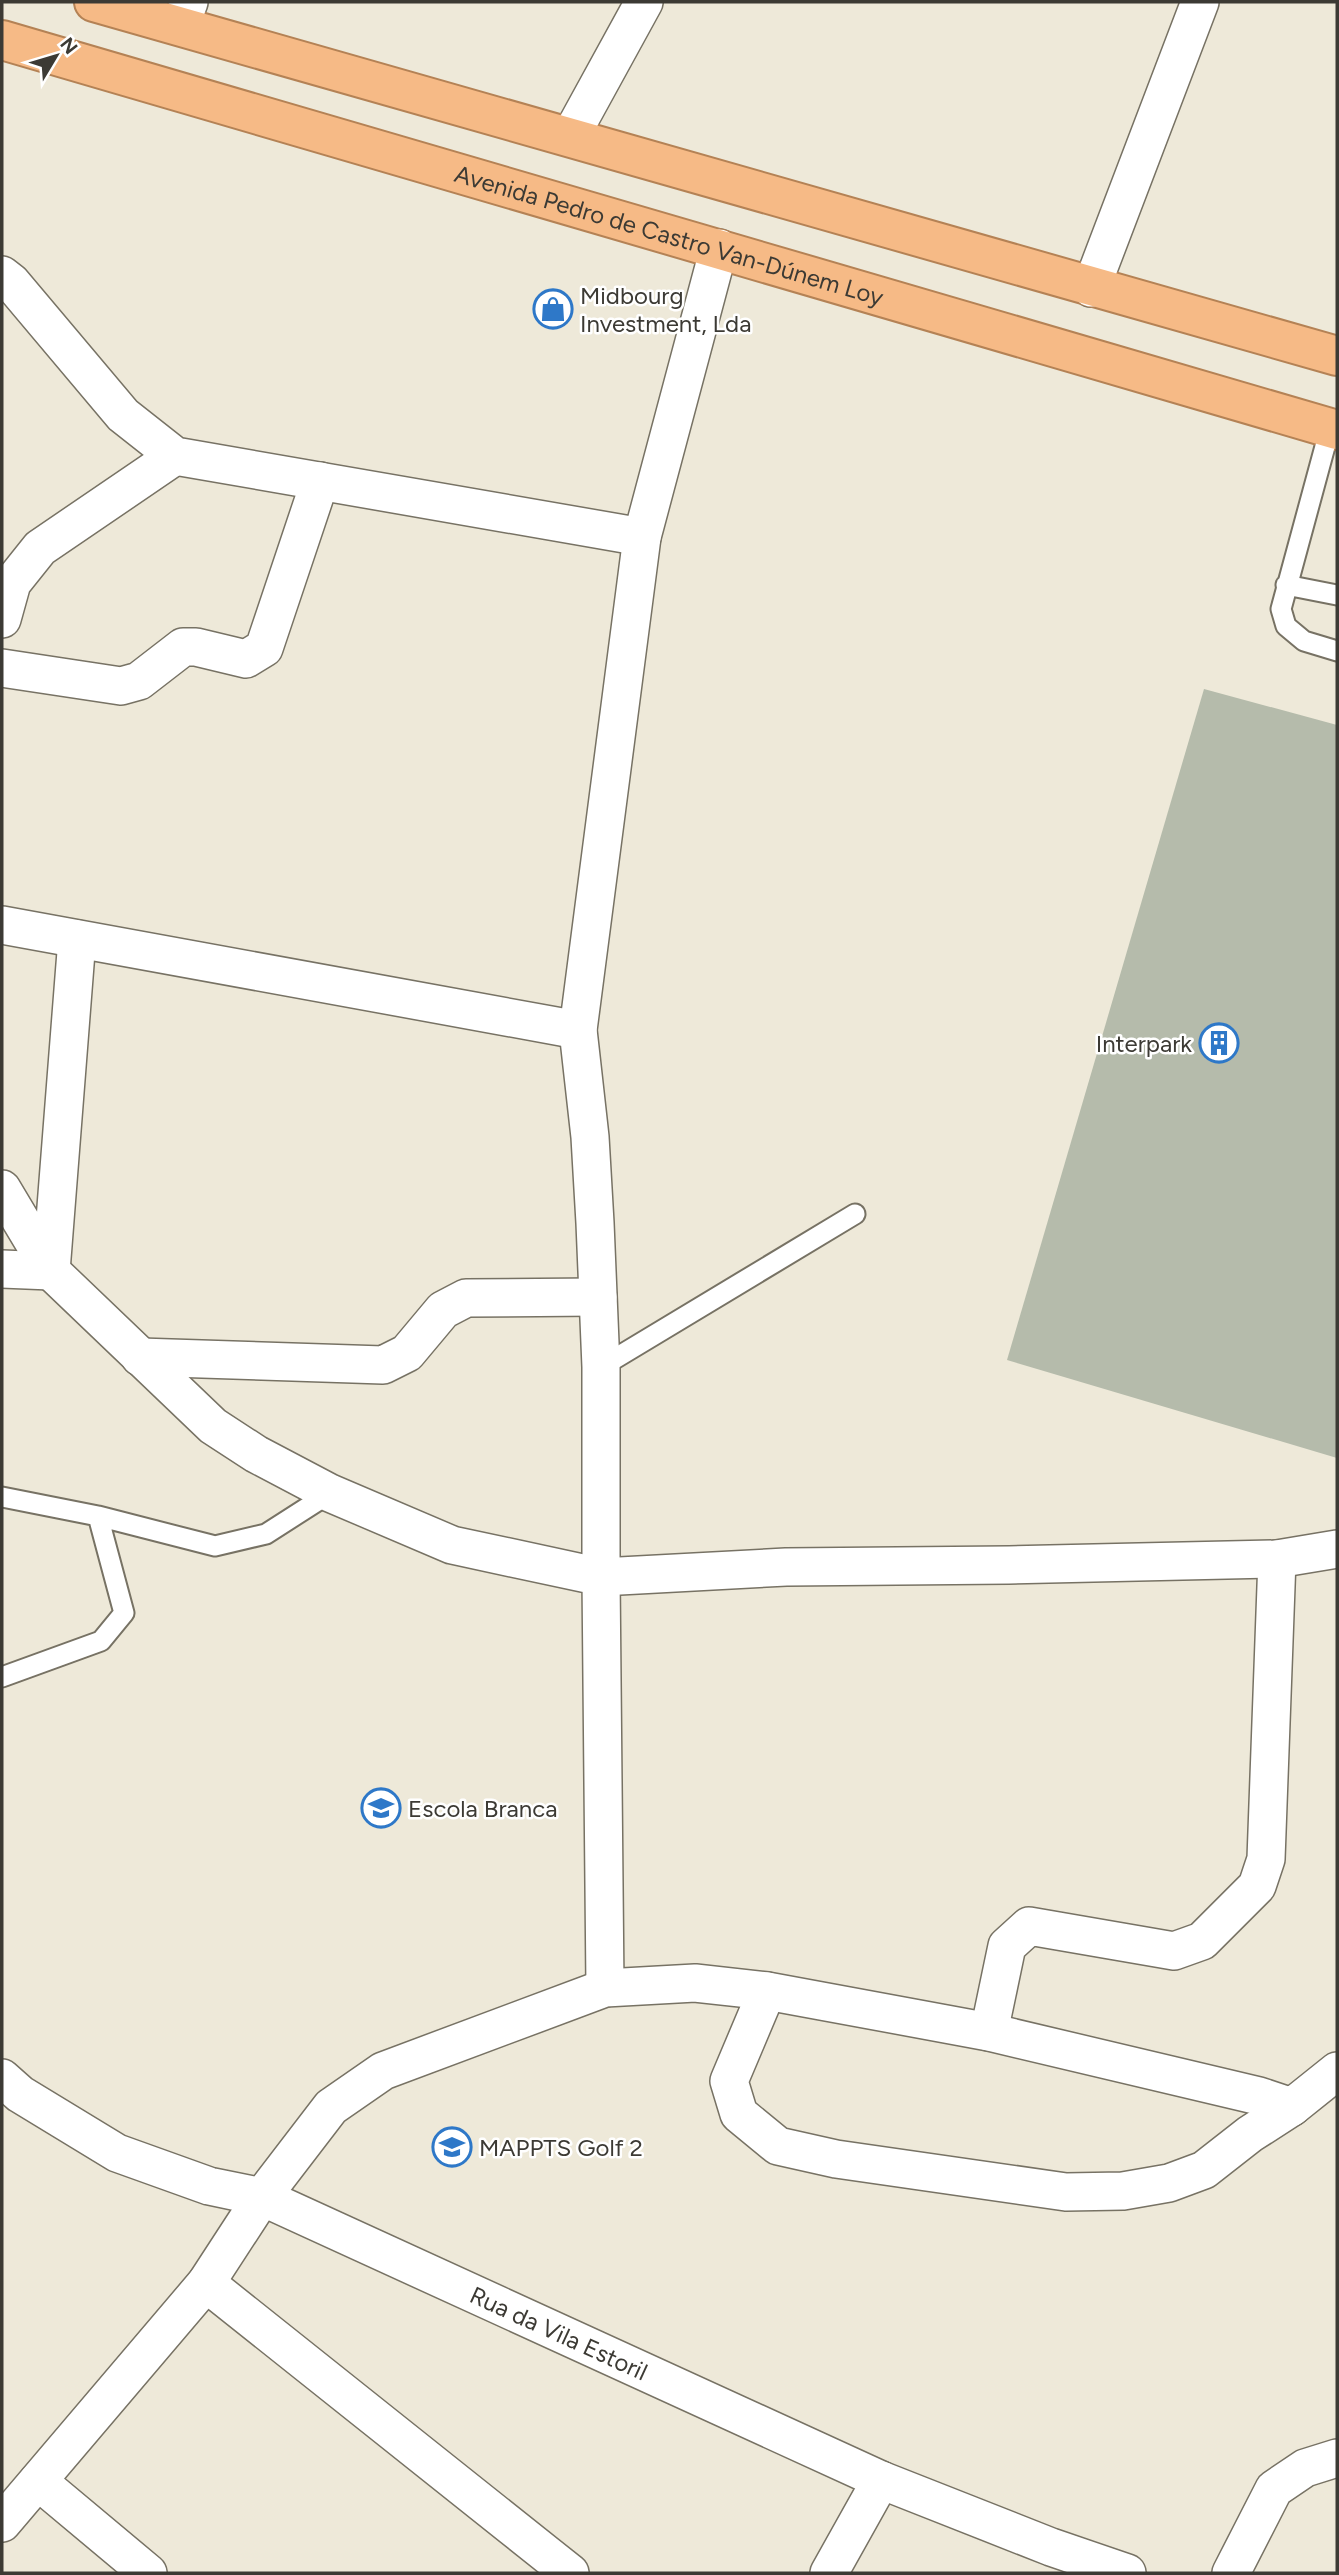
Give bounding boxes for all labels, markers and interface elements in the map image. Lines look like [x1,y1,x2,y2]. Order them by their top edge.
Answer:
north arrow [21,21,91,91]
text: N [55,33,83,59]
street label: Avenida Pedro de Castro Van-Dúnem Loy [451,159,887,311]
place label: Midbourg Investment, Lda [580,281,751,338]
shop icon: Midbourg Investment, Lda [532,288,574,330]
building icon: Interpark [1198,1022,1240,1064]
place label: Interpark [1096,1029,1192,1058]
school or university icon: Escola Branca [360,1787,402,1829]
place label: Escola Branca [408,1794,557,1823]
school or university icon: MAPPTS Golf 2 [431,2126,473,2168]
place label: MAPPTS Golf 2 [479,2133,643,2162]
street label: Rua da Vila Estoril [466,2280,652,2386]

